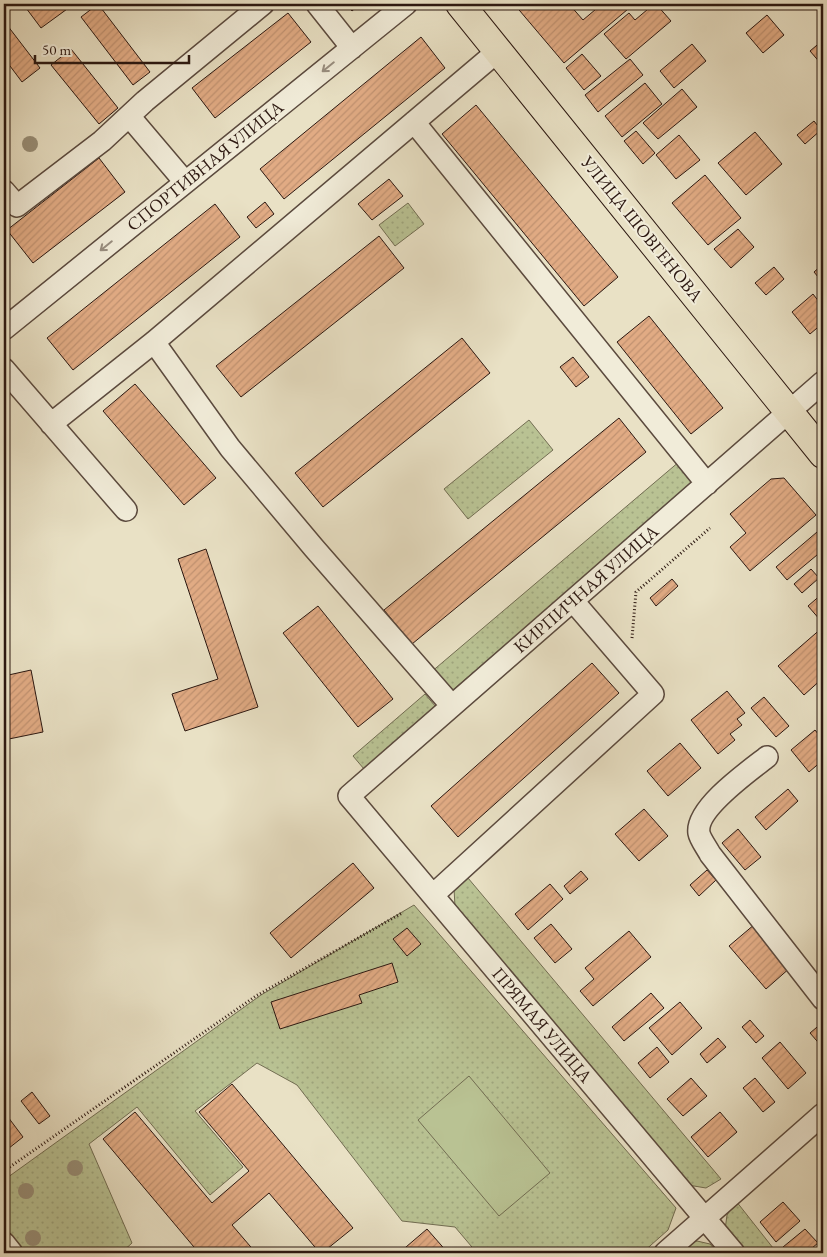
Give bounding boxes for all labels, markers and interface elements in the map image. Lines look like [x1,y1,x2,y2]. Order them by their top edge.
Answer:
scale bar [35,32,189,64]
text: 50 m [42,40,71,59]
one-way arrow [321,62,334,73]
street label: СПОРТИВНАЯ УЛИЦА [122,95,288,236]
street label: УЛИЦА ШОВГЕНОВА [576,150,709,307]
one-way arrow [100,241,113,252]
street label: КИРПИЧНАЯ УЛИЦА [509,519,663,658]
street label: ПРЯМАЯ УЛИЦА [487,962,598,1088]

